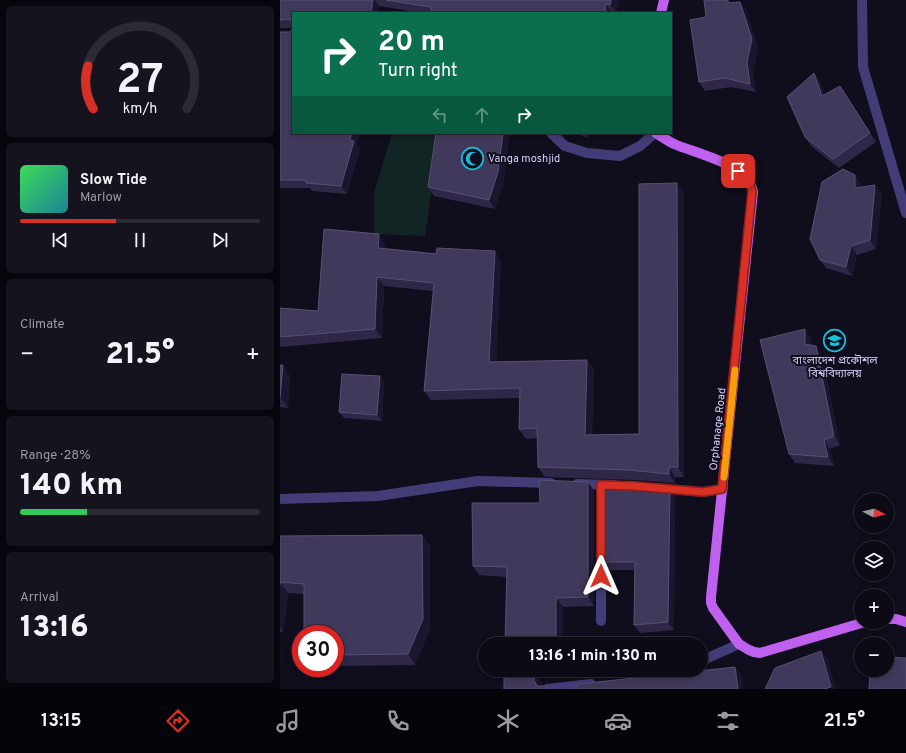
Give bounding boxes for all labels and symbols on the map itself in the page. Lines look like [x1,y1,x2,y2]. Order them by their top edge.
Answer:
mosque icon: Vanga moshjid [460,145,486,171]
place label: Vanga moshjid [488,152,560,166]
pin [721,154,755,188]
school or university icon: বাংলাদেশ প্রকৌশল বিশ্ববিদ্যালয় [822,327,848,353]
place label: বাংলাদেশ প্রকৌশল বিশ্ববিদ্যালয় [791,354,879,381]
street label: Orphanage Road [707,387,729,471]
north arrow [854,493,894,533]
position arrow [580,555,622,597]
speed limit sign: 30 [292,625,344,677]

